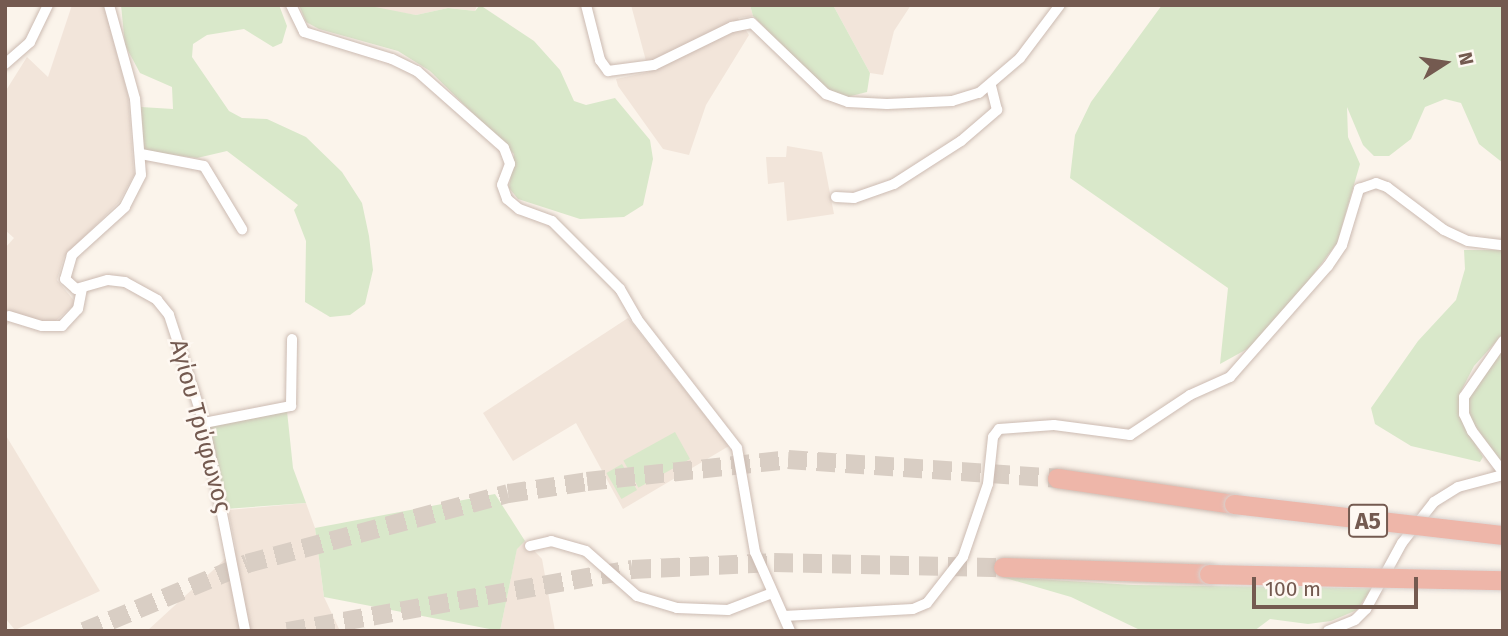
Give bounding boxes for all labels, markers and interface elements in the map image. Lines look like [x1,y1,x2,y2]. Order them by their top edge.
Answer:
north arrow [1410,28,1480,98]
text: N [1453,50,1479,67]
street label: Αγίου Τρύφωνος [163,336,237,516]
road number: Α5 [1347,502,1389,540]
scale bar [1256,562,1422,606]
text: 100 m [1265,576,1321,602]

